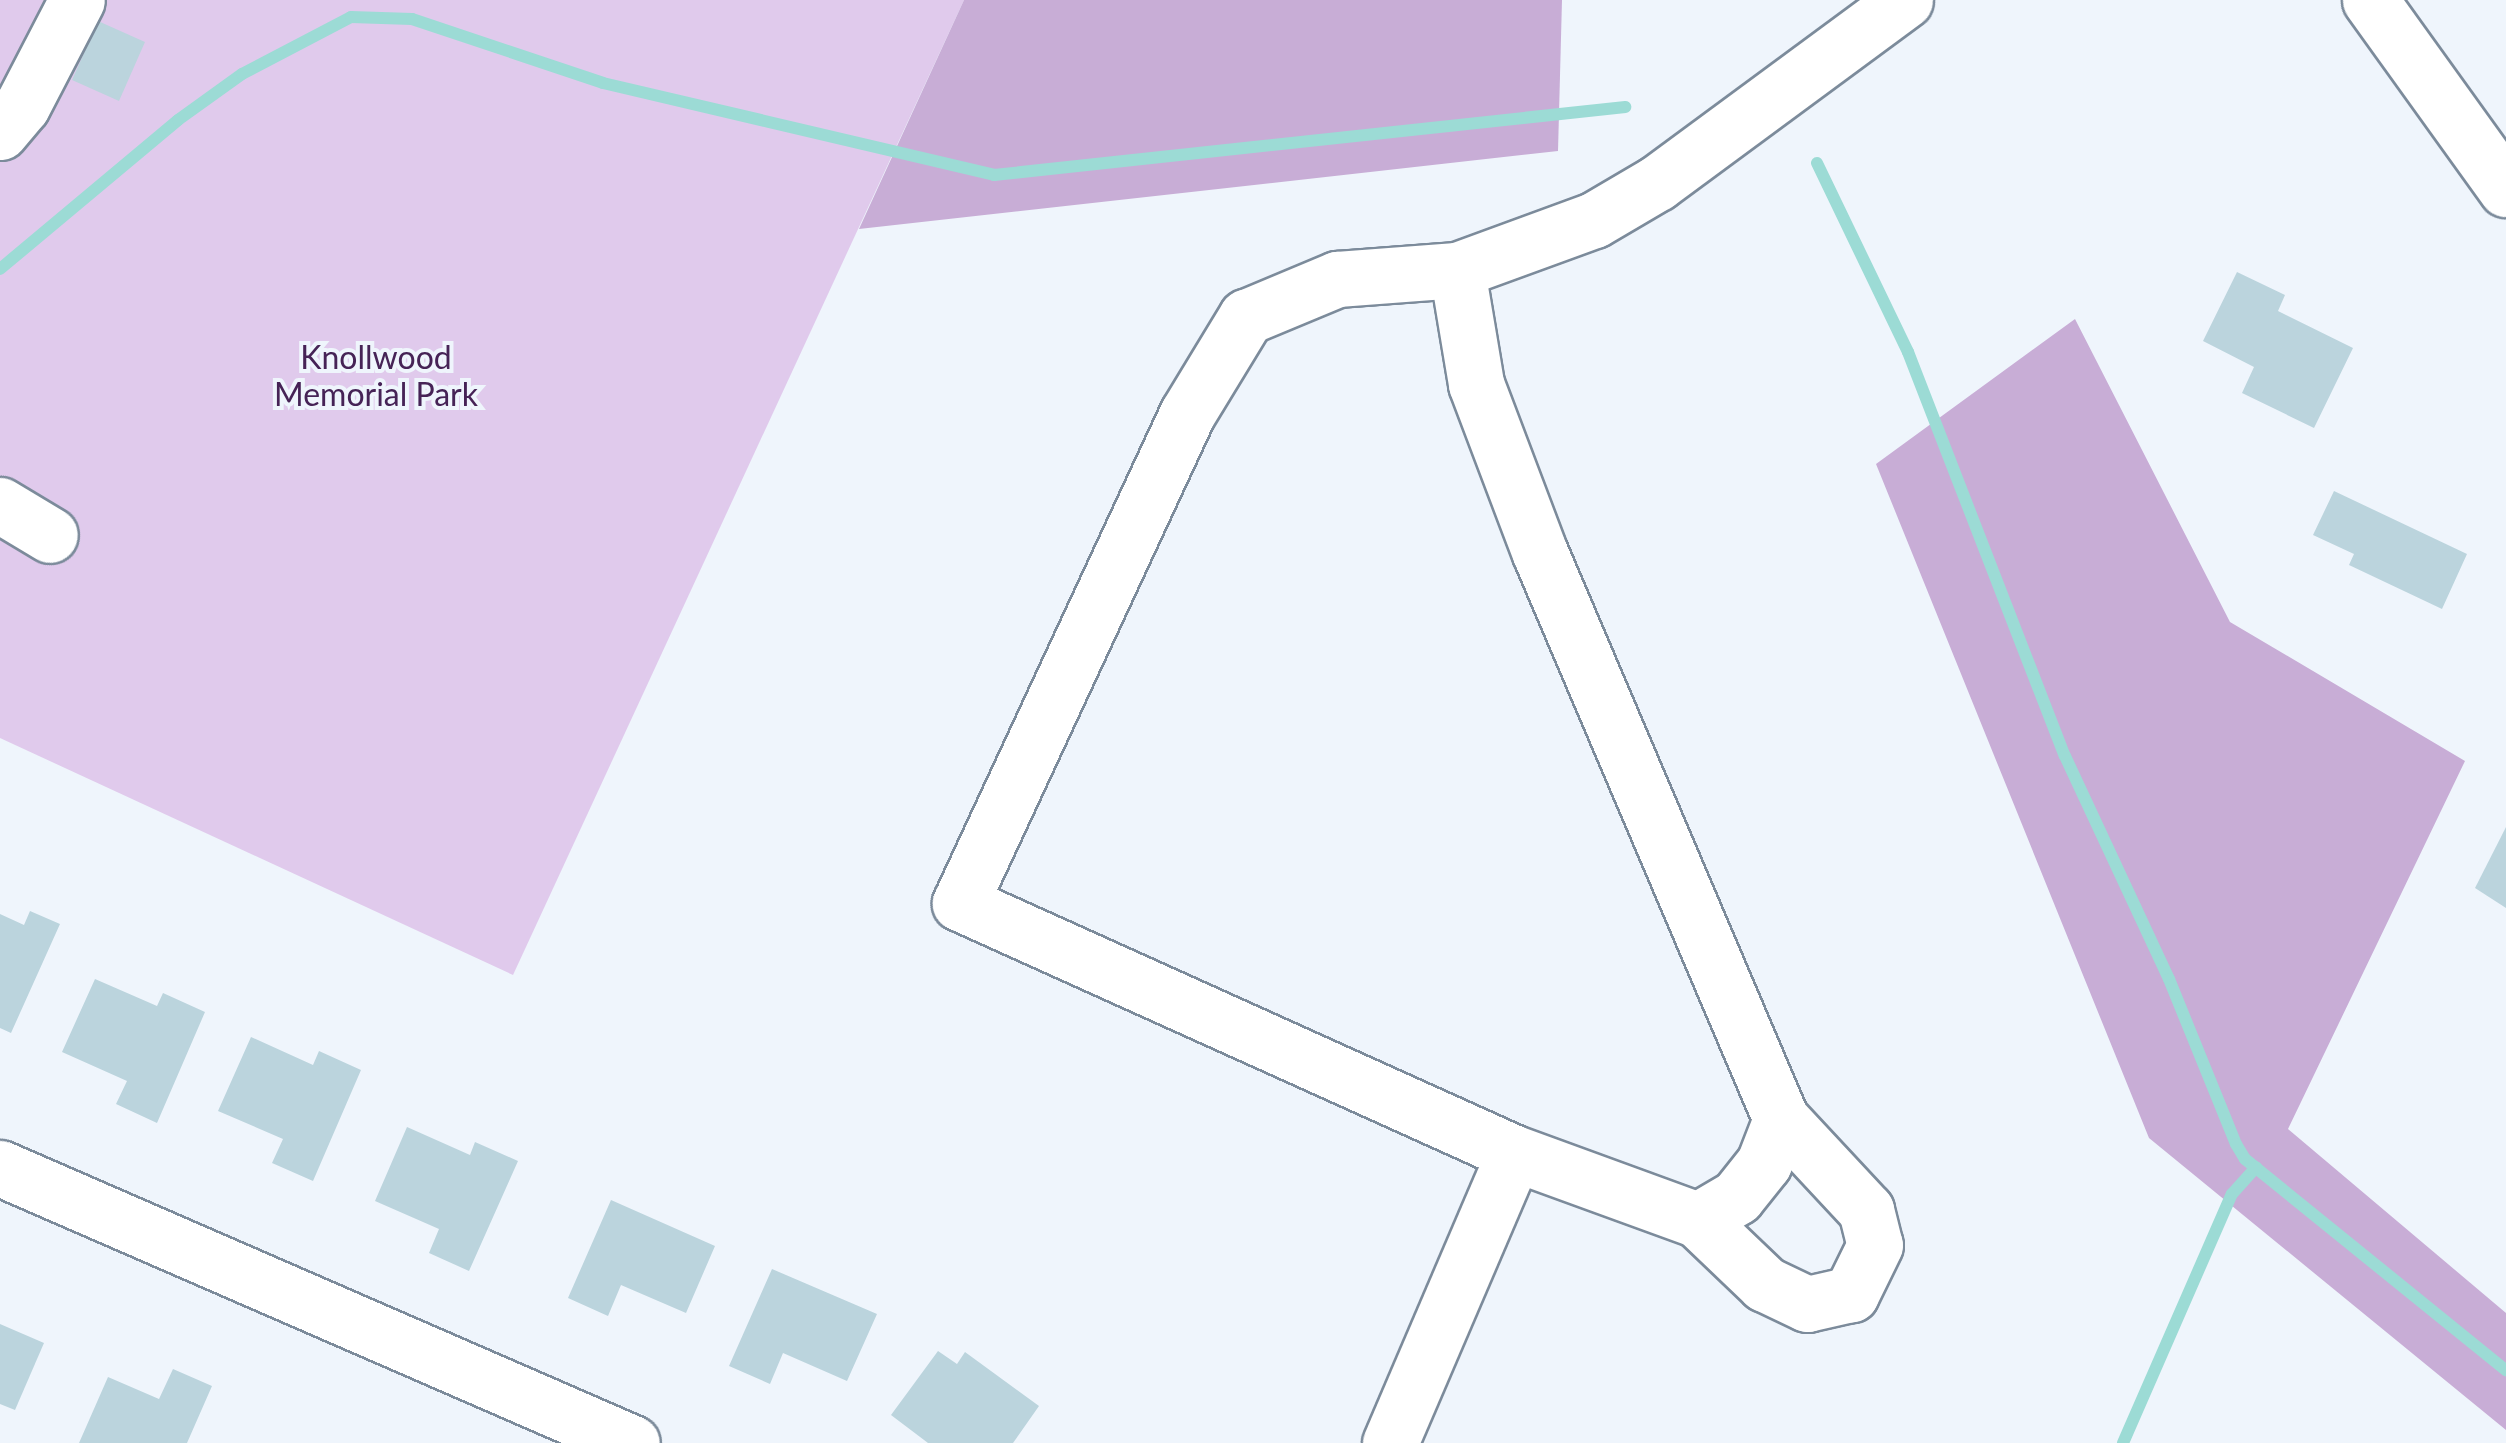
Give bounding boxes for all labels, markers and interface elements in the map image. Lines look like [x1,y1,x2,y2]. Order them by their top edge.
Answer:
park label: Knollwood Memorial Park [274,339,478,414]

